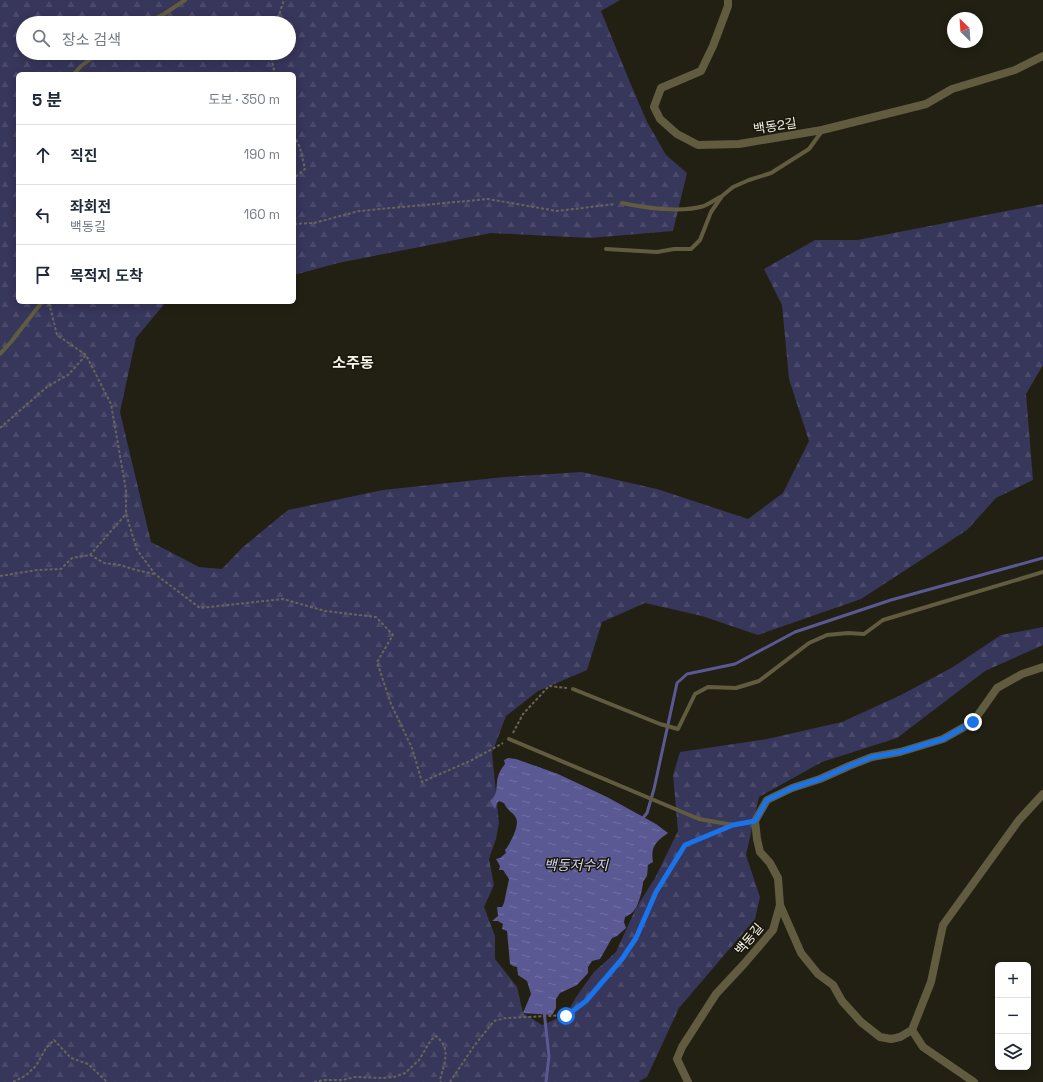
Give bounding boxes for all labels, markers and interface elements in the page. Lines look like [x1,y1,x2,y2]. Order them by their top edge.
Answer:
north arrow [947,12,983,48]
search box [16,16,296,60]
icon: search [30,27,52,49]
text: 장소 검색 [62,30,121,49]
text: 5 분 [32,89,62,111]
text: 도보 · 350 m [208,91,280,108]
street label: 백동2길 [752,114,798,138]
icon: ahead [32,144,54,166]
text: 직진 [70,146,98,165]
text: 190 m [244,146,280,163]
text: 좌회전 [70,197,111,216]
icon: left [32,204,54,226]
text: 160 m [244,206,280,223]
text: 백동길 [70,218,106,235]
icon: arrive [32,264,54,286]
text: 목적지 도착 [70,266,143,285]
district label: 소주동 [332,353,374,372]
route end [964,713,982,731]
water label: 백동저수지 [544,856,609,874]
street label: 백동길 [731,920,767,958]
map controls [995,962,1031,1070]
button: + [995,962,1031,998]
button: − [995,998,1031,1034]
route start [557,1007,575,1025]
button: layers [995,1034,1031,1070]

